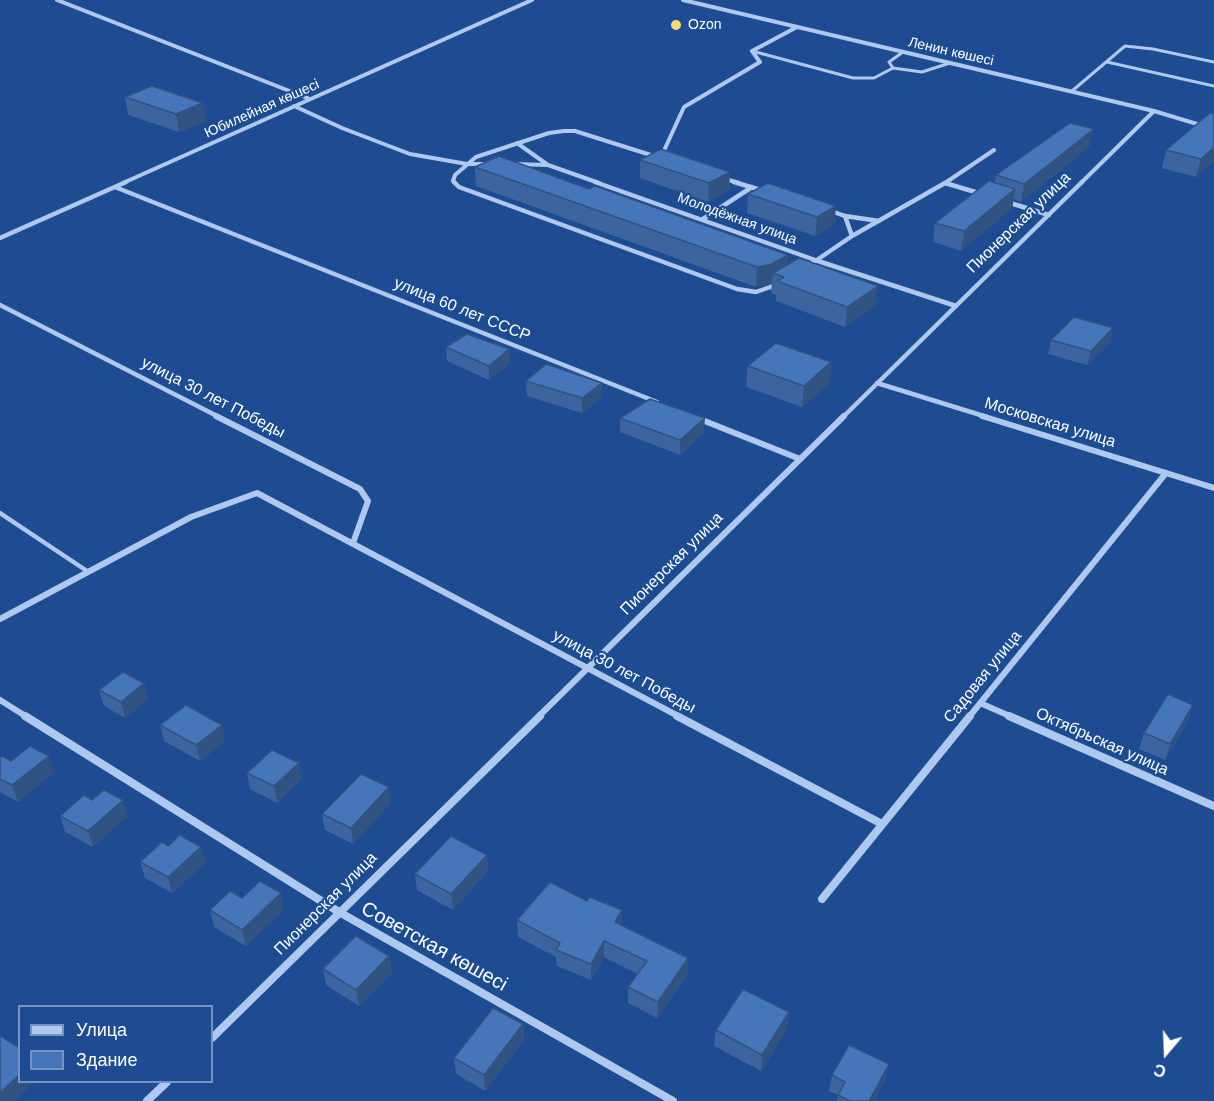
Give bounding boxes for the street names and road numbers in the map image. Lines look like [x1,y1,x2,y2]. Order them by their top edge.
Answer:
street label: Ленин көшесі [907,34,995,70]
street label: Юбилейная көшесі [202,76,322,142]
street label: Пионерская улица [963,168,1075,278]
street label: Молодёжная улица [675,190,799,248]
street label: улица 60 лет СССР [391,274,533,346]
street label: улица 30 лет Победы [138,353,288,443]
street label: Московская улица [982,394,1118,452]
street label: Пионерская улица [617,509,727,619]
street label: улица 30 лет Победы [549,626,699,718]
street label: Садовая улица [940,627,1026,727]
street label: Октябрьская улица [1033,704,1171,780]
street label: Пионерская улица [271,849,381,959]
street label: Советская көшесі [357,897,511,997]

